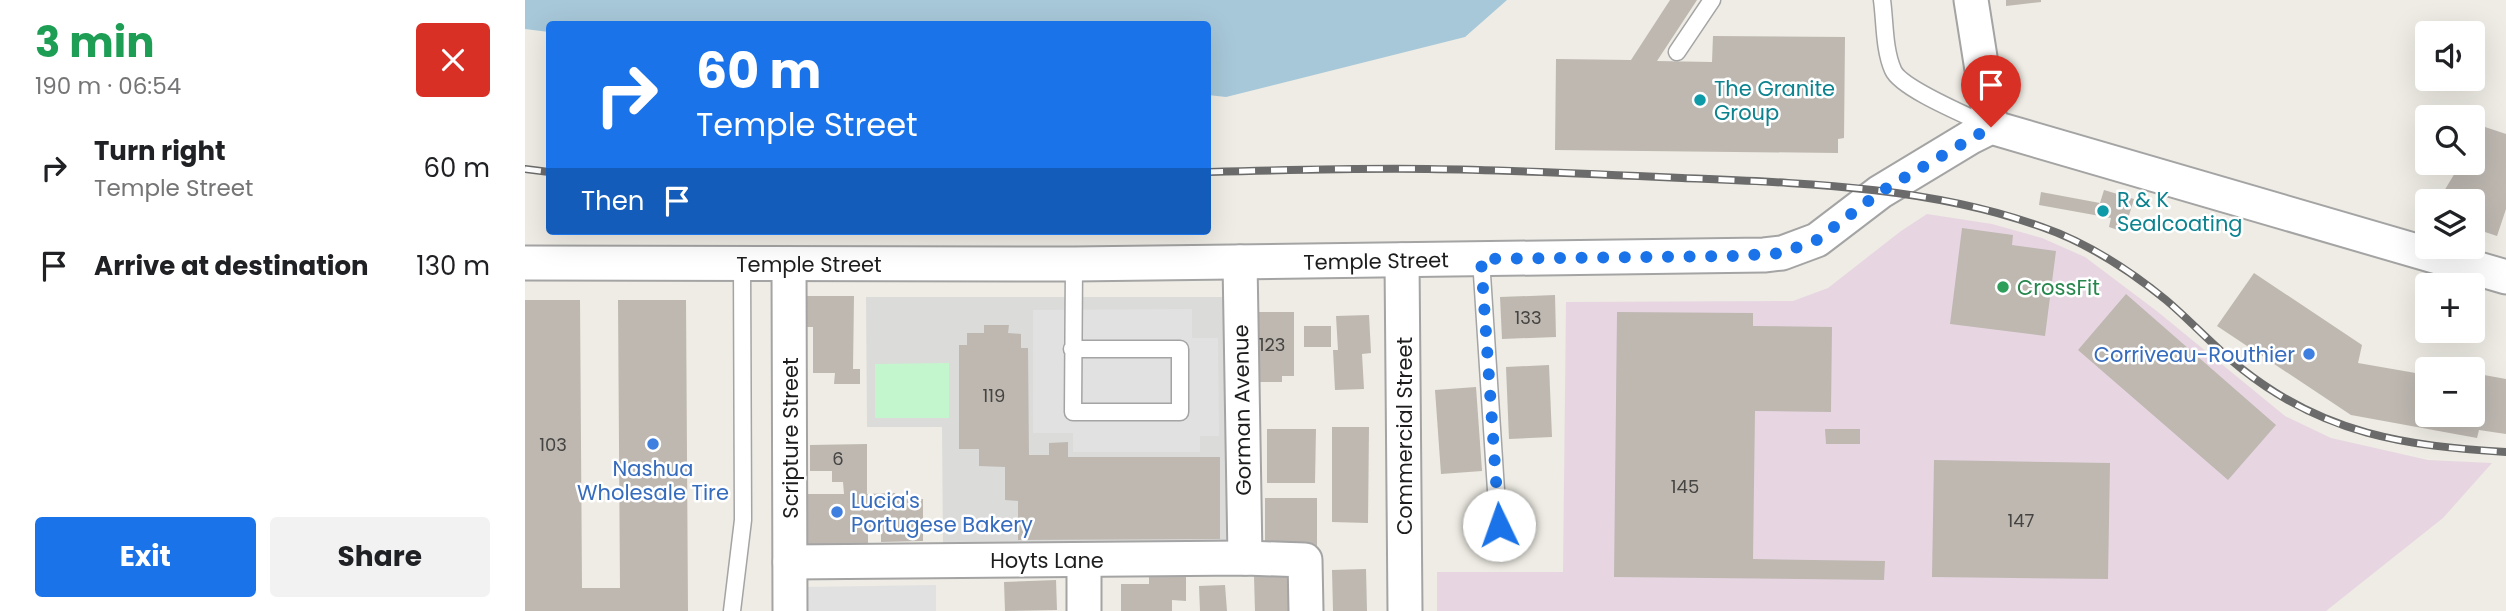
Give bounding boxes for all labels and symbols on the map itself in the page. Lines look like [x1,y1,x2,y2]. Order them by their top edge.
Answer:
pin [1961,55,2021,127]
place label: The Granite Group [1714,74,1835,127]
marker: The Granite Group [1692,92,1708,108]
place label: R & K Sealcoating [2117,185,2243,238]
marker: R & K Sealcoating [2095,203,2111,219]
street label: Temple Street [1303,245,1449,277]
street label: Temple Street [736,250,882,279]
place label: CrossFit [2017,273,2100,302]
marker: CrossFit [1995,279,2011,295]
house number: 133 [1515,305,1541,330]
street label: Gorman Avenue [1226,324,1258,496]
house number: 123 [1259,332,1285,357]
street label: Commercial Street [1390,337,1419,535]
place label: Corriveau-Routhier [2094,340,2295,369]
marker: Corriveau-Routhier [2301,346,2317,362]
street label: Scripture Street [776,357,805,519]
house number: 119 [983,383,1005,408]
house number: 103 [539,432,567,457]
marker: Nashua Wholesale Tire [645,436,661,452]
house number: 6 [832,446,844,471]
place label: Nashua Wholesale Tire [577,454,729,507]
house number: 145 [1671,474,1699,499]
place label: Lucia's Portugese Bakery [851,486,1033,539]
position arrow [1462,488,1536,562]
marker: Lucia's Portugese Bakery [829,504,845,520]
house number: 147 [2008,508,2035,533]
street label: Hoyts Lane [990,546,1104,575]

